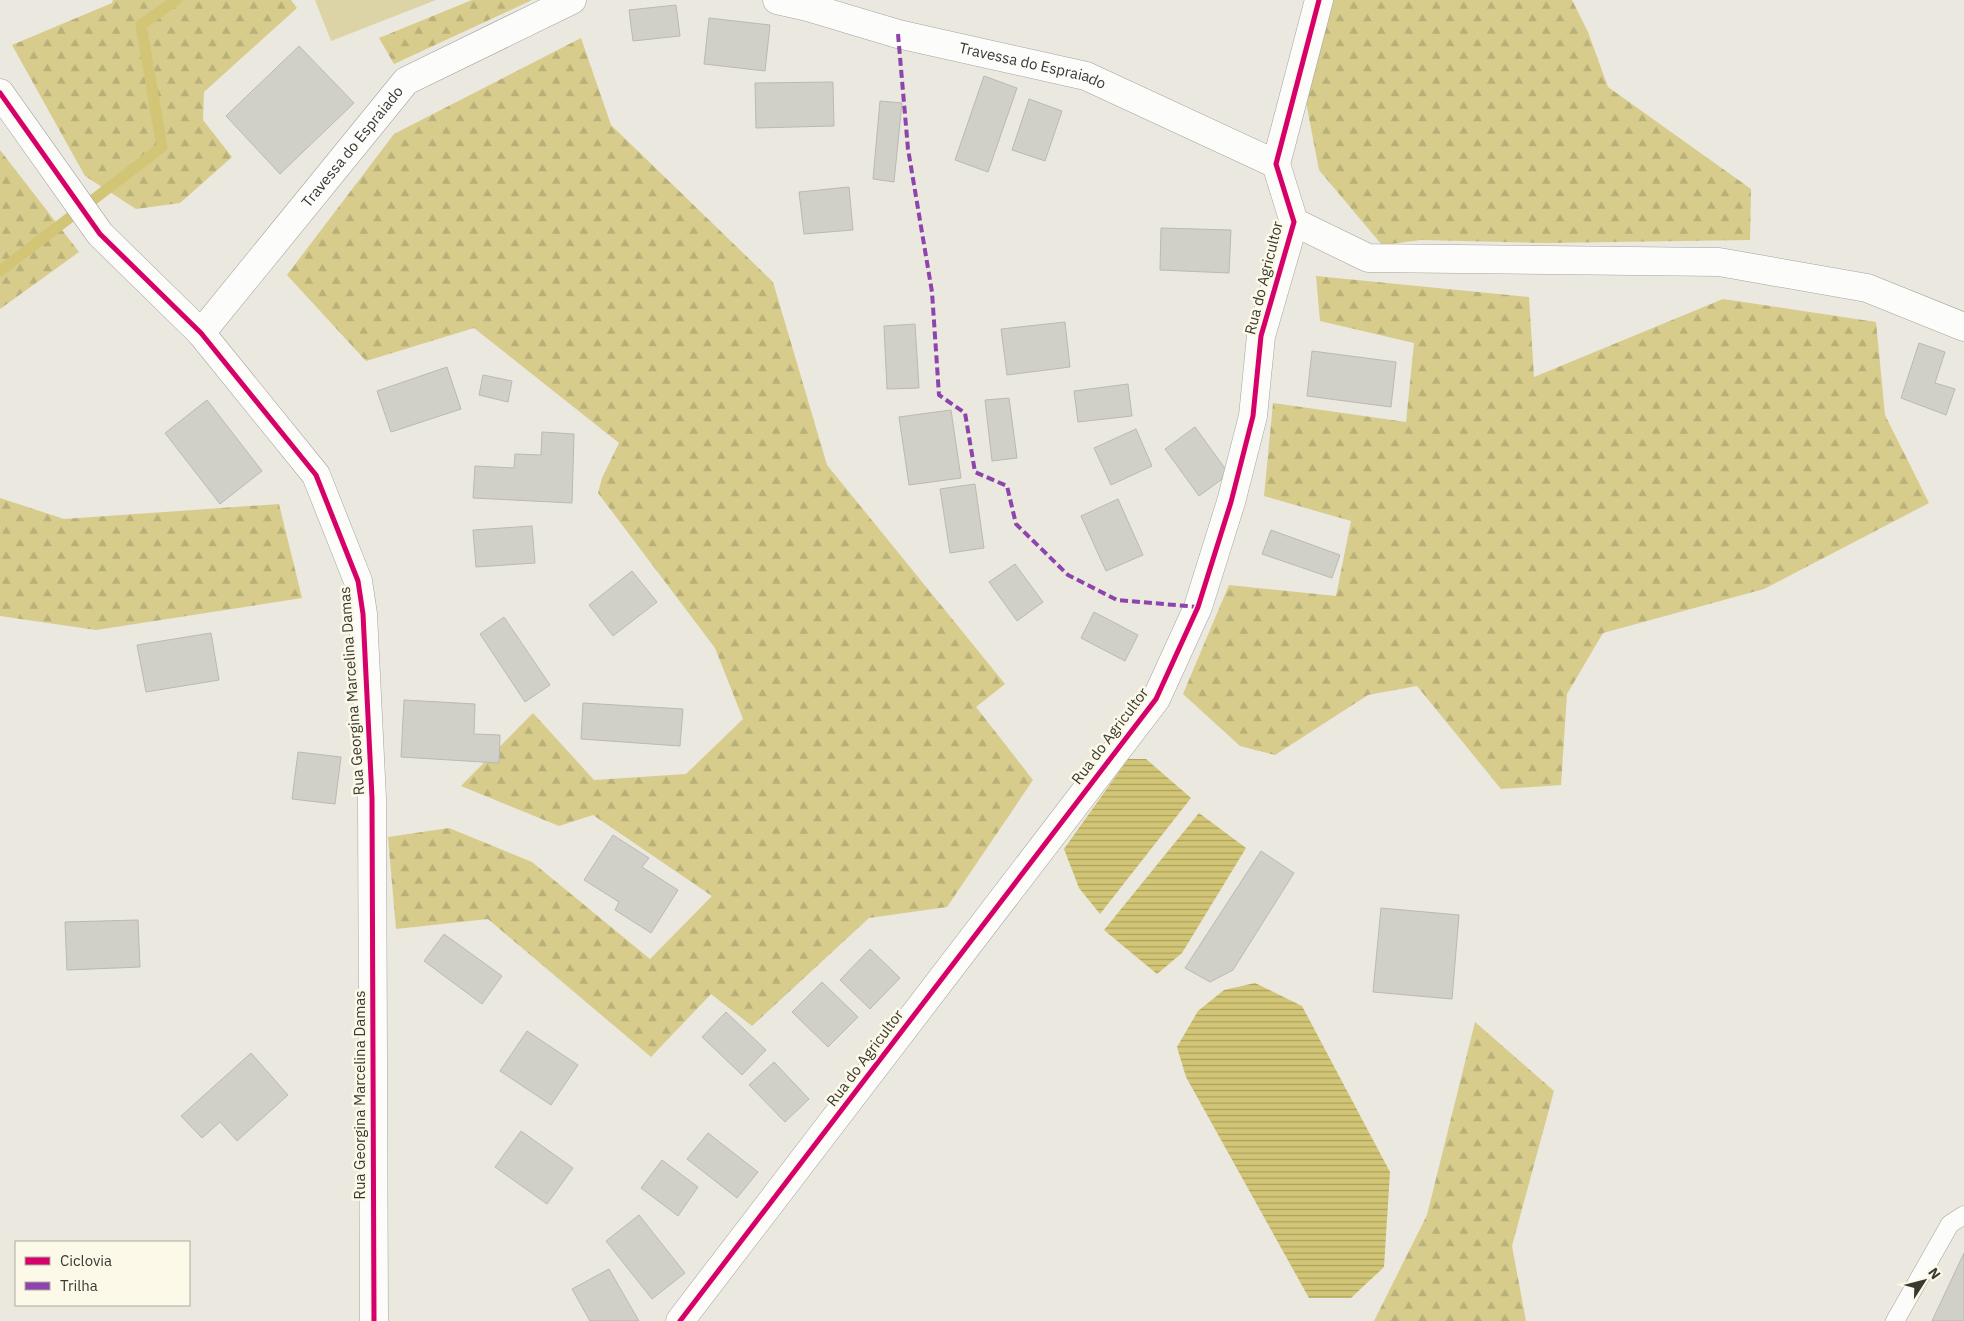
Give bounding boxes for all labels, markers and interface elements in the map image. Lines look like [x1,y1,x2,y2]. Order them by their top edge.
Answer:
street label: Travessa do Espraiado [957,38,1109,93]
street label: Travessa do Espraiado [297,82,407,211]
street label: Rua do Agricultor [1240,219,1287,337]
street label: Rua Georgina Marcelina Damas [335,586,368,796]
street label: Rua do Agricultor [1067,683,1152,788]
street label: Rua Georgina Marcelina Damas [350,990,369,1200]
street label: Rua do Agricultor [822,1005,907,1110]
legend [15,1241,190,1306]
text: Ciclovia [60,1251,112,1270]
north arrow [1899,1256,1949,1306]
text: N [1924,1264,1945,1283]
text: Trilha [60,1276,98,1295]

